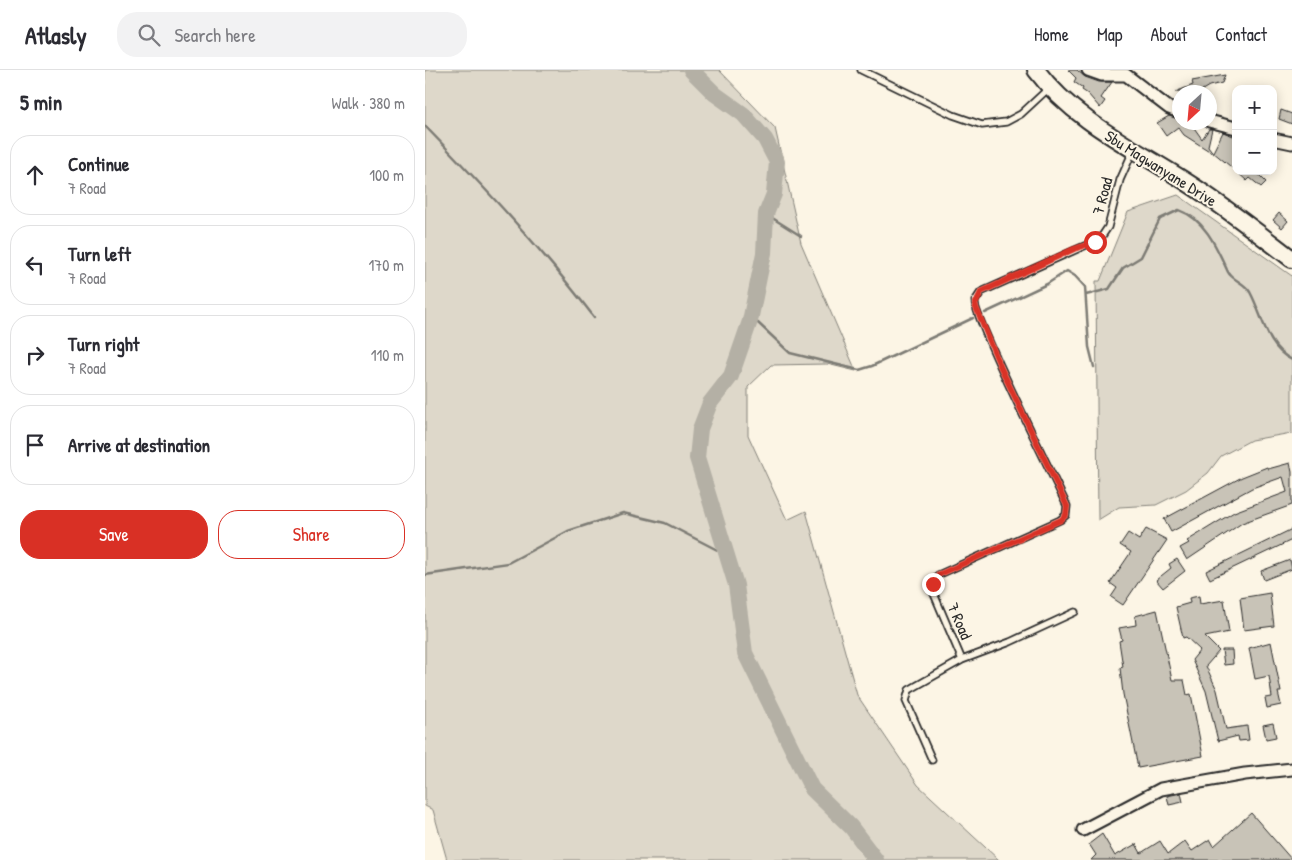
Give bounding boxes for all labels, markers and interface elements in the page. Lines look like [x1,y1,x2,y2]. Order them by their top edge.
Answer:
search box [117,12,467,57]
text: Atlasly [25,19,87,51]
icon: search [135,21,163,49]
text: Search here [175,22,256,48]
text: Home [1034,22,1069,47]
text: Map [1097,22,1122,47]
text: About [1150,22,1187,47]
text: Contact [1215,22,1267,47]
north arrow [1172,85,1217,130]
map controls [1232,85,1277,175]
button: + [1232,85,1277,130]
text: 5 min [20,88,62,117]
text: Walk · 380 m [332,92,405,114]
street label: Sbu Magwanyane Drive [1101,125,1222,212]
button: − [1232,130,1277,175]
text: Continue [68,151,129,177]
icon: ahead [21,161,49,189]
text: 100 m [369,164,404,186]
street label: 7 Road [1086,175,1118,217]
text: 7 Road [68,177,106,199]
route start [1084,231,1107,254]
text: Turn left [68,241,131,267]
icon: left [21,251,49,279]
text: 170 m [369,254,404,276]
text: 7 Road [68,267,106,289]
text: Turn right [68,331,139,357]
icon: right [21,341,49,369]
text: 110 m [371,344,404,366]
text: 7 Road [68,357,106,379]
icon: arrive [21,431,49,459]
text: Arrive at destination [68,432,210,458]
button: Save [20,510,208,559]
button: Share [218,510,405,559]
route end [922,573,945,596]
street label: 7 Road [942,599,978,643]

